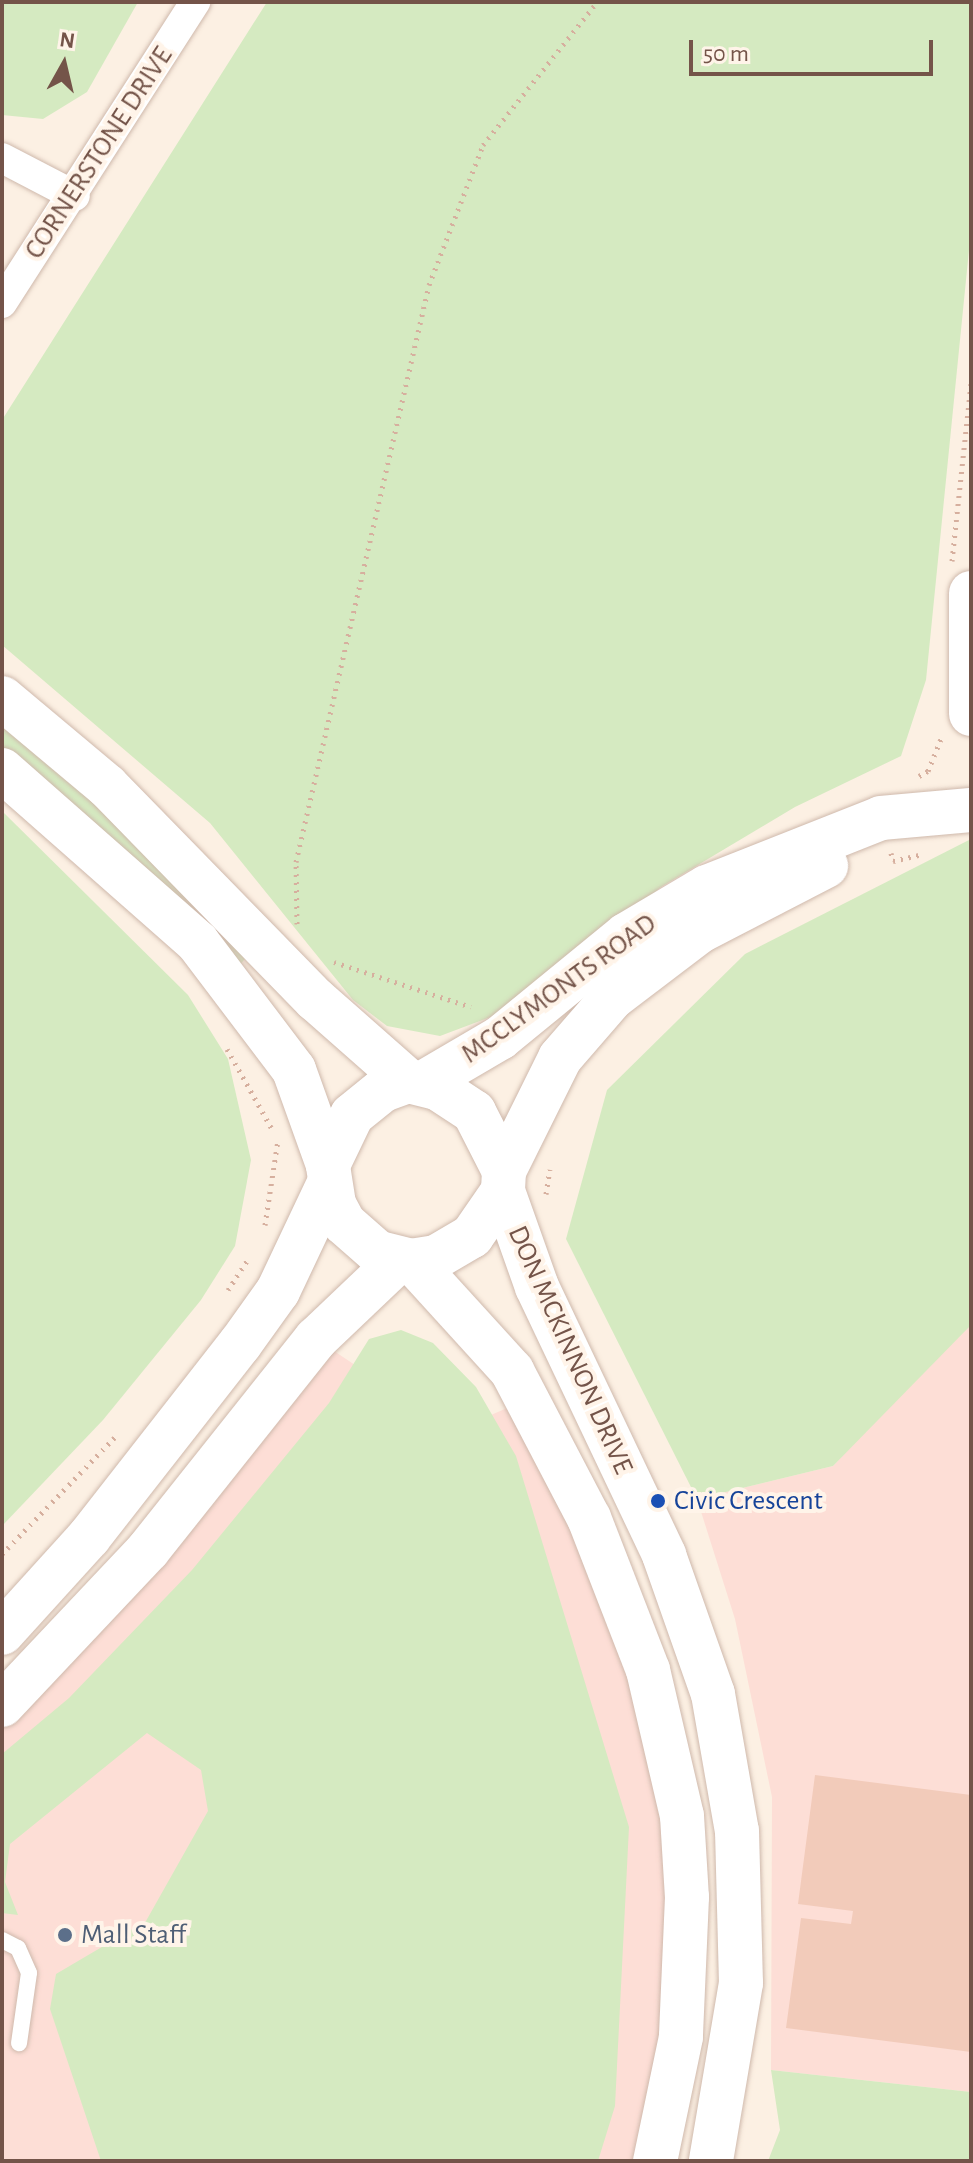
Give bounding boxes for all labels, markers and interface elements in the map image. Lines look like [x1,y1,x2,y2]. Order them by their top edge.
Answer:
north arrow [24,24,104,104]
scale bar [693,24,937,74]
street label: CORNERSTONE DRIVE [18,41,180,265]
text: 50 m [703,42,749,66]
street label: MCCLYMONTS ROAD [455,907,663,1071]
street label: DON MCKINNON DRIVE [500,1221,640,1479]
place label: Civic Crescent [674,1484,823,1518]
marker: Civic Crescent [649,1492,667,1510]
place label: Mall Staff [81,1918,186,1952]
marker: Mall Staff [56,1926,74,1944]

